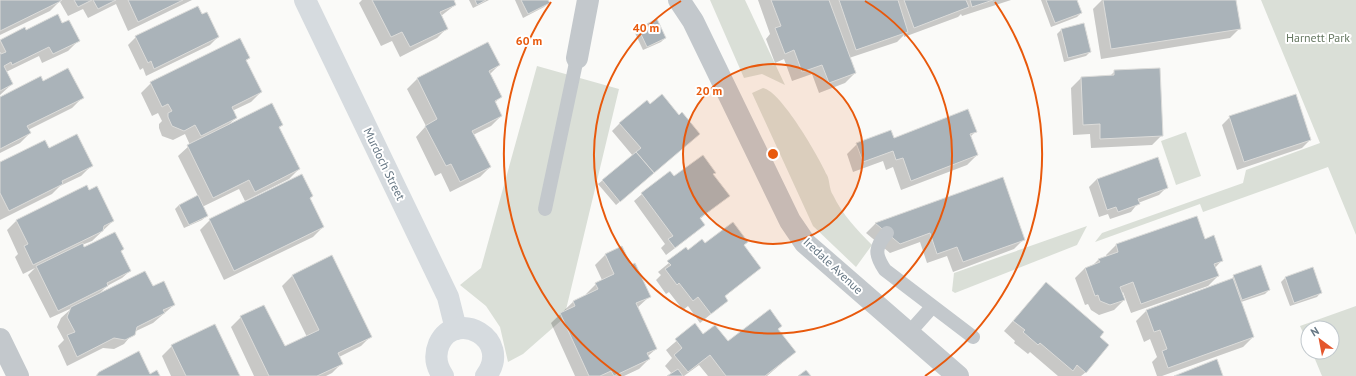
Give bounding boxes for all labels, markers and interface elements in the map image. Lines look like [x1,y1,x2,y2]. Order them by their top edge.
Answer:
text: 40 m [633,20,659,35]
park label: Harnett Park [1286,30,1350,45]
text: 60 m [516,33,542,48]
text: 20 m [696,83,722,98]
street label: Murdoch Street [360,125,408,202]
centre of rings [766,147,780,161]
street label: Iredale Avenue [800,234,866,297]
north arrow [1300,320,1340,360]
text: N [1308,324,1321,339]

